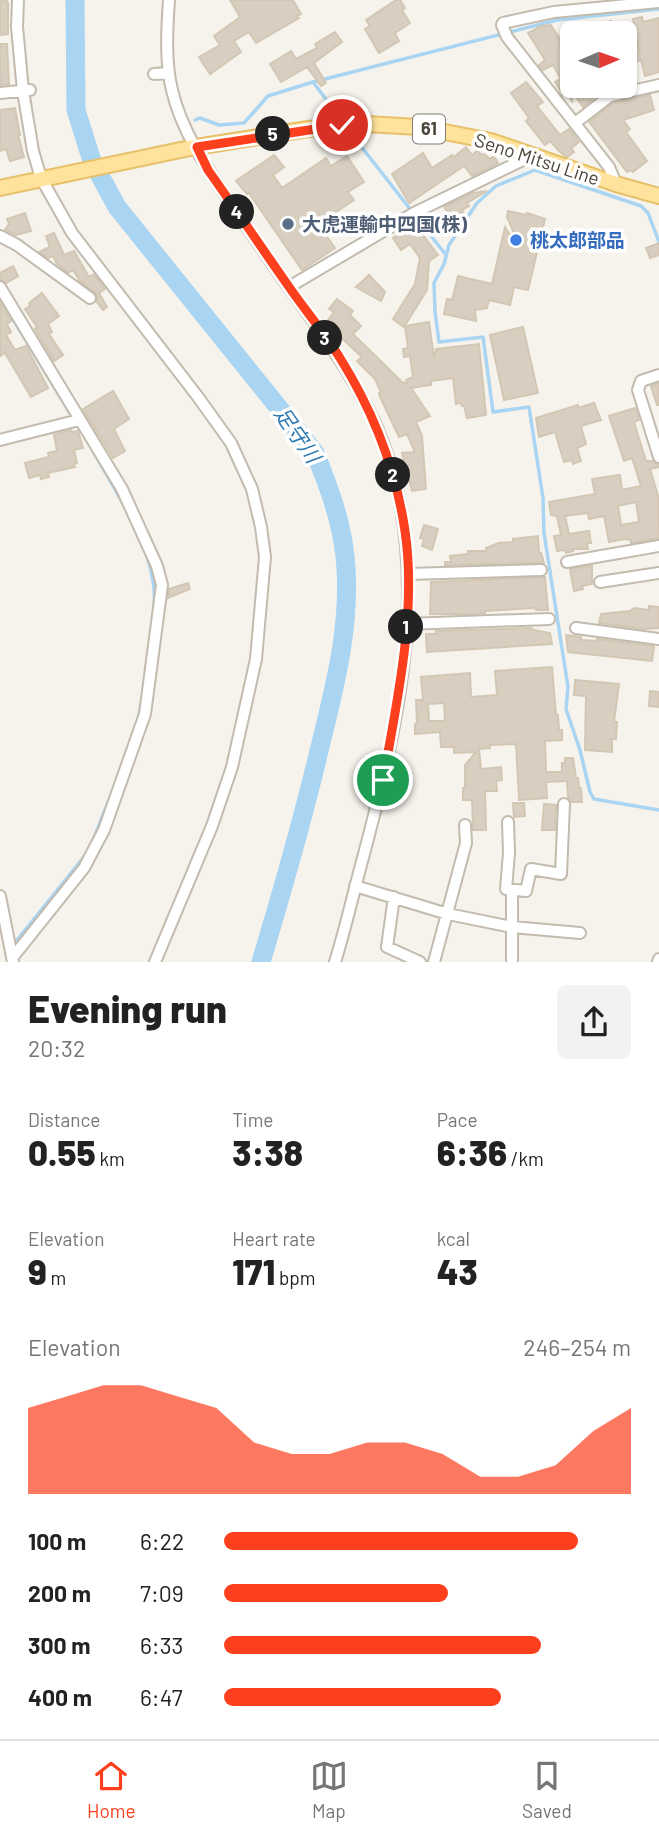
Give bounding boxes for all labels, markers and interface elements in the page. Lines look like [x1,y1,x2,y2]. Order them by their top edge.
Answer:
north arrow [560,21,637,98]
map controls [560,21,637,98]
pin [312,95,372,155]
icon: check [323,106,361,144]
road number: 61 [413,114,445,144]
pin: 5 [256,116,290,152]
text: 5 [267,122,278,145]
street label: Seno Mitsu Line [472,128,602,190]
pin: 4 [219,194,254,230]
text: 4 [231,200,242,223]
place label: 大虎運輸中四国(株) [302,212,468,235]
marker: 大虎運輸中四国(株) [280,216,296,232]
place label: 桃太郎部品 [530,228,625,251]
marker: 桃太郎部品 [508,232,524,248]
pin: 3 [308,320,342,356]
text: 3 [319,326,330,349]
water label: 足守川 [270,401,328,469]
pin: 2 [376,458,410,492]
text: 2 [387,463,398,486]
pin: 1 [388,610,424,644]
text: 1 [402,615,409,638]
pin [353,750,413,810]
icon: arrive [364,761,402,799]
text: Evening run [28,985,227,1031]
button: share [557,985,631,1059]
text: 20:32 [28,1034,85,1062]
text: Distance [28,1108,100,1131]
text: Time [232,1108,273,1131]
text: Pace [437,1108,478,1131]
text: 0.55 [28,1131,96,1173]
text: 3:38 [232,1131,303,1173]
text: 6:36 [437,1131,507,1173]
text: km [96,1147,125,1170]
text: /km [507,1147,544,1170]
text: Elevation [28,1227,105,1250]
text: Heart rate [232,1227,316,1250]
text: kcal [437,1227,470,1250]
text: 9 [28,1250,47,1292]
text: 171 [232,1250,275,1292]
text: 43 [437,1250,478,1292]
text: m [47,1266,66,1289]
text: bpm [275,1266,316,1289]
text: Elevation [28,1333,121,1361]
text: 246–254 m [523,1333,631,1361]
text: 100 m [28,1527,86,1555]
text: 6:22 [140,1527,184,1555]
text: 200 m [28,1579,91,1607]
text: 7:09 [140,1579,184,1607]
text: 300 m [28,1631,90,1659]
text: 6:33 [140,1631,183,1659]
text: 400 m [28,1683,92,1711]
text: 6:47 [140,1683,183,1711]
tab: Home [87,1757,136,1822]
tab: Map [310,1757,348,1822]
tab: Saved [522,1757,572,1822]

